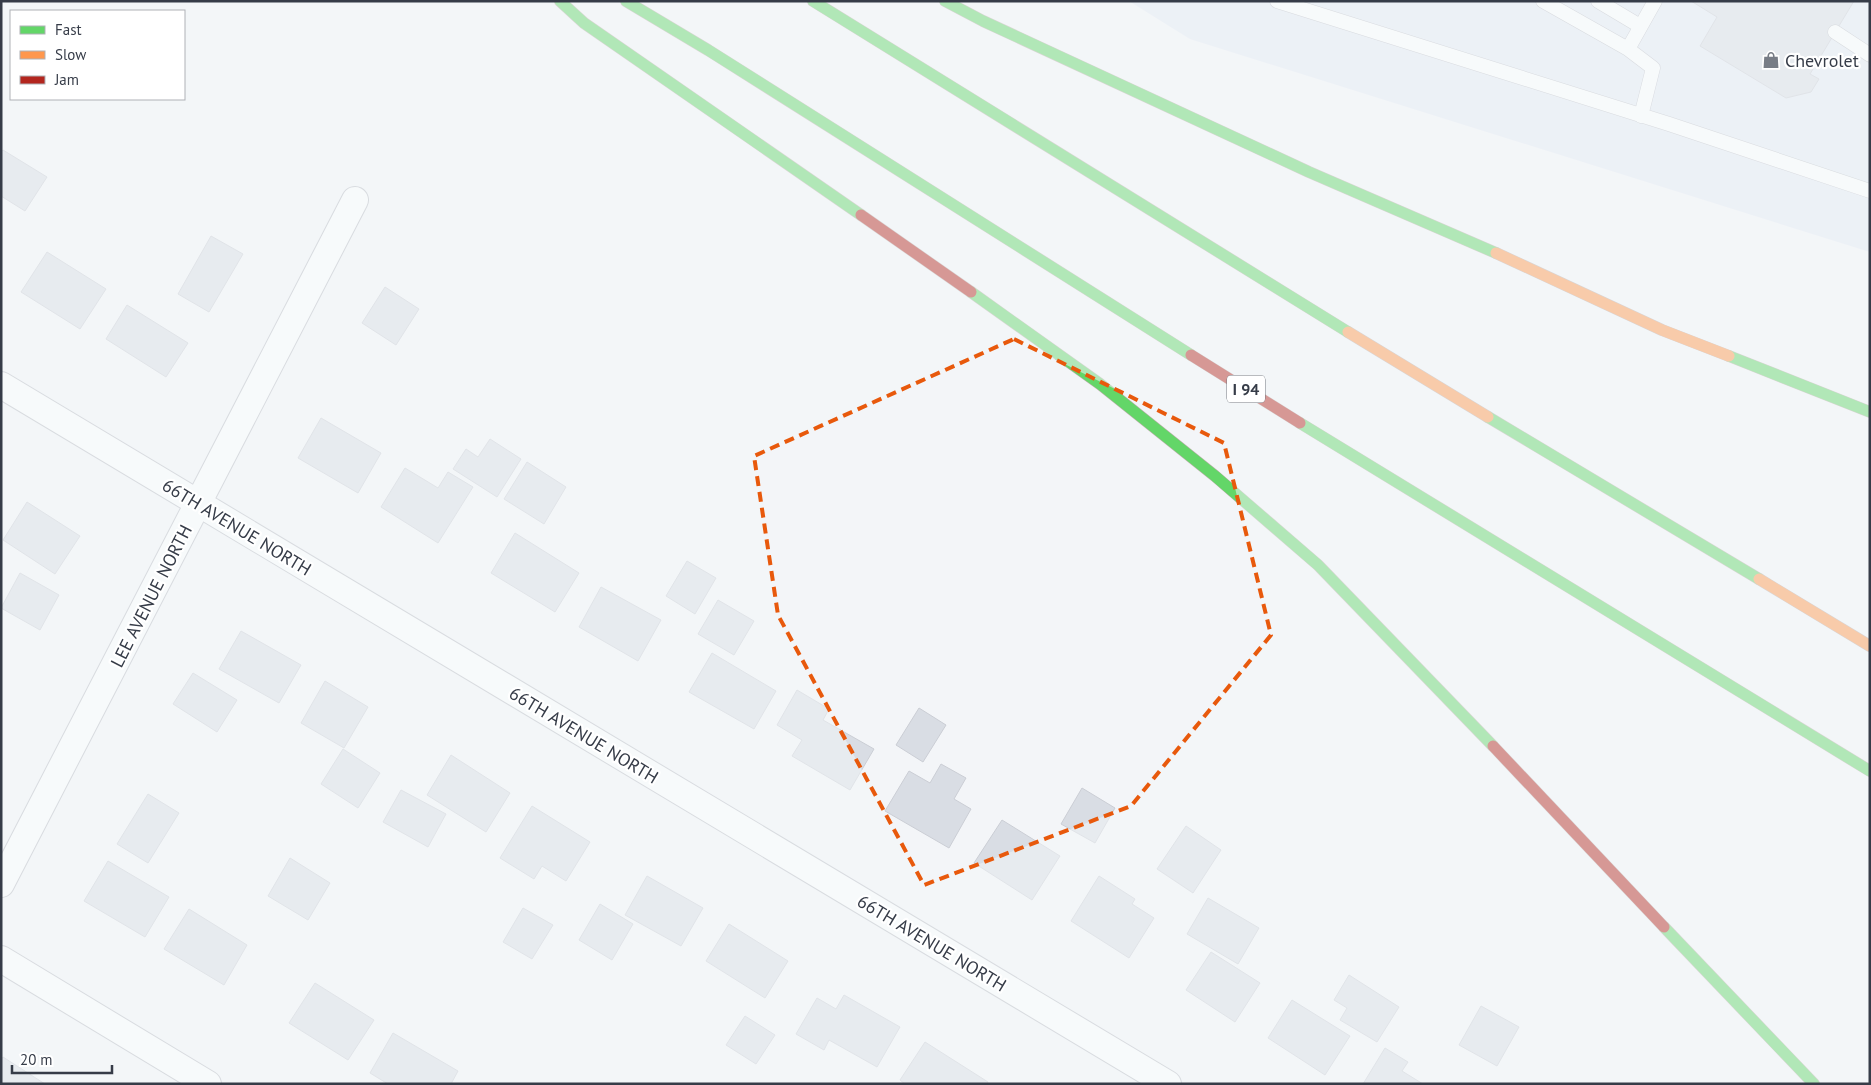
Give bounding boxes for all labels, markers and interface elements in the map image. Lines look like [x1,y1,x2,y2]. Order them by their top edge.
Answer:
legend [10,10,185,100]
text: Fast [55,20,82,39]
text: Slow [55,45,86,64]
place label: Chevrolet [1785,49,1859,72]
shop icon: Chevrolet [1761,50,1781,70]
text: Jam [54,70,79,89]
road number: I 94 [1227,376,1265,402]
street label: 66TH AVENUE NORTH [158,473,316,581]
street label: LEE AVENUE NORTH [105,521,197,671]
street label: 66TH AVENUE NORTH [505,681,663,789]
street label: 66TH AVENUE NORTH [853,889,1011,997]
scale bar [12,1042,112,1074]
text: 20 m [20,1050,53,1069]

